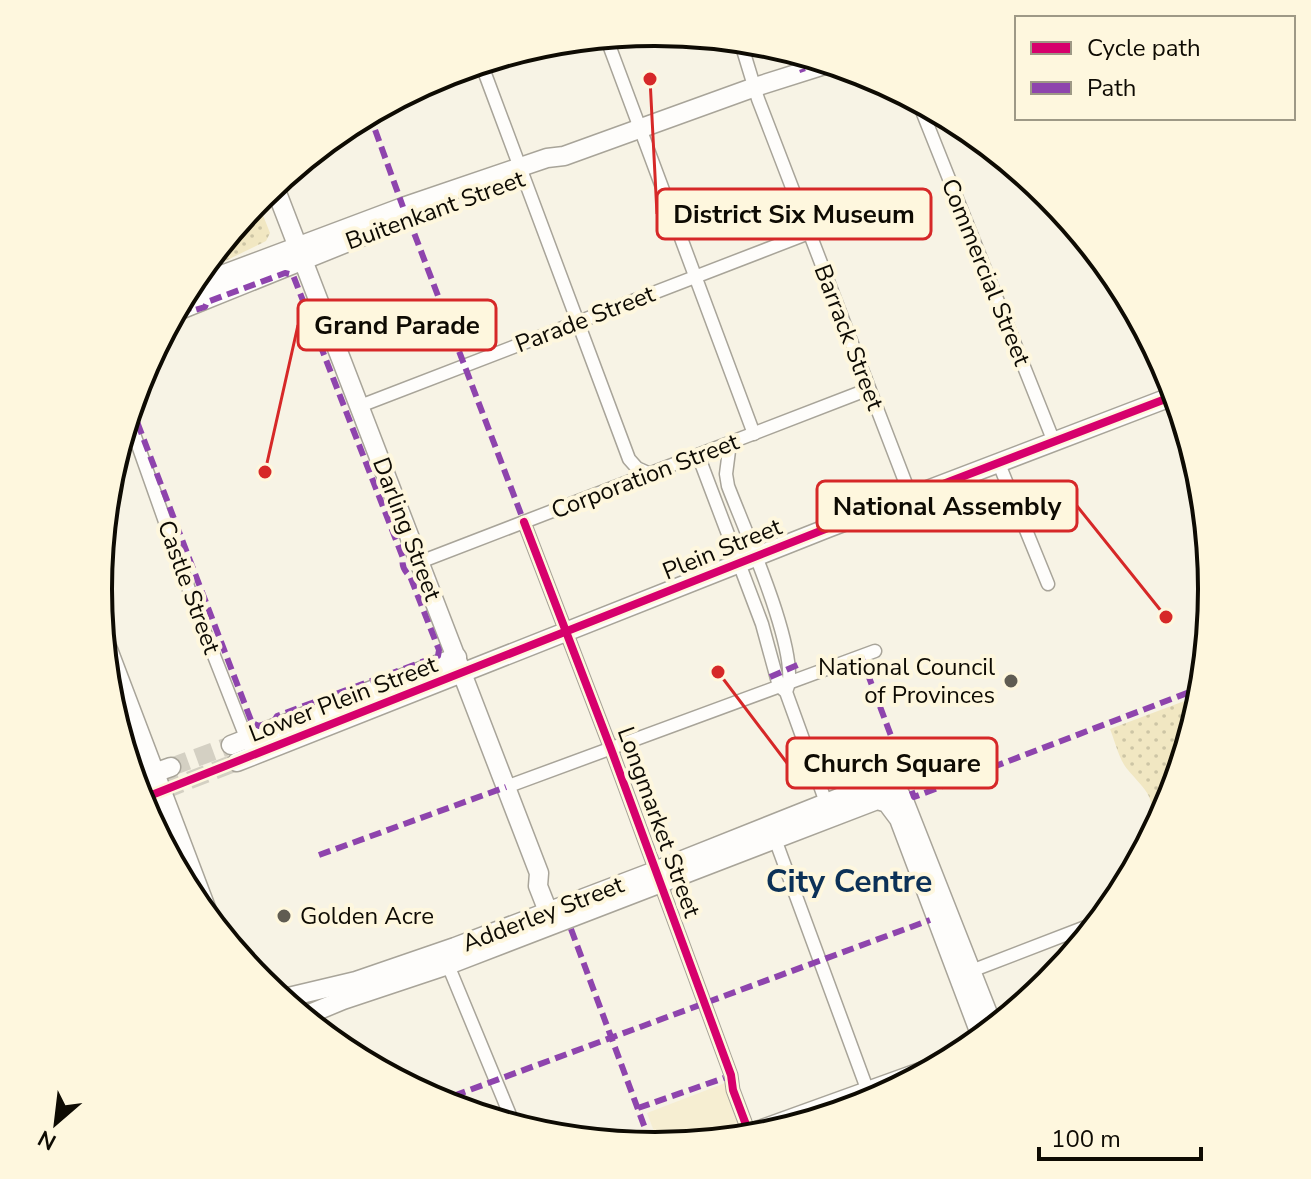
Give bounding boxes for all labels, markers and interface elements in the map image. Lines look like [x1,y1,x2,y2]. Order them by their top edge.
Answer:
legend [1015,16,1295,120]
text: Cycle path [1087,32,1201,64]
text: Path [1087,72,1136,104]
street label: Buitenkant Street [341,163,529,257]
street label: Commercial Street [934,174,1038,371]
callout: District Six Museum [657,189,931,239]
text: District Six Museum [673,197,915,232]
street label: Barrack Street [807,260,892,415]
street label: Parade Street [511,278,660,360]
callout: Grand Parade [298,300,496,350]
text: Grand Parade [314,308,480,343]
street label: Corporation Street [547,425,744,526]
street label: Darling Street [365,453,449,606]
callout: National Assembly [817,481,1077,531]
text: National Assembly [833,489,1062,524]
street label: Plein Street [658,510,787,587]
street label: Castle Street [150,516,228,659]
street label: Lower Plein Street [244,648,442,750]
place label: National Council of Provinces [818,651,995,711]
marker: National Council of Provinces [1002,672,1020,690]
street label: Longmarket Street [610,722,708,922]
callout: Church Square [787,738,997,788]
text: Church Square [803,746,981,781]
district label: City Centre [766,860,932,903]
street label: Adderley Street [458,868,629,959]
place label: Golden Acre [300,900,434,932]
marker: Golden Acre [275,907,293,925]
north arrow [16,1083,96,1163]
scale bar [1039,1111,1201,1161]
text: N [33,1123,61,1157]
text: 100 m [1051,1123,1121,1155]

